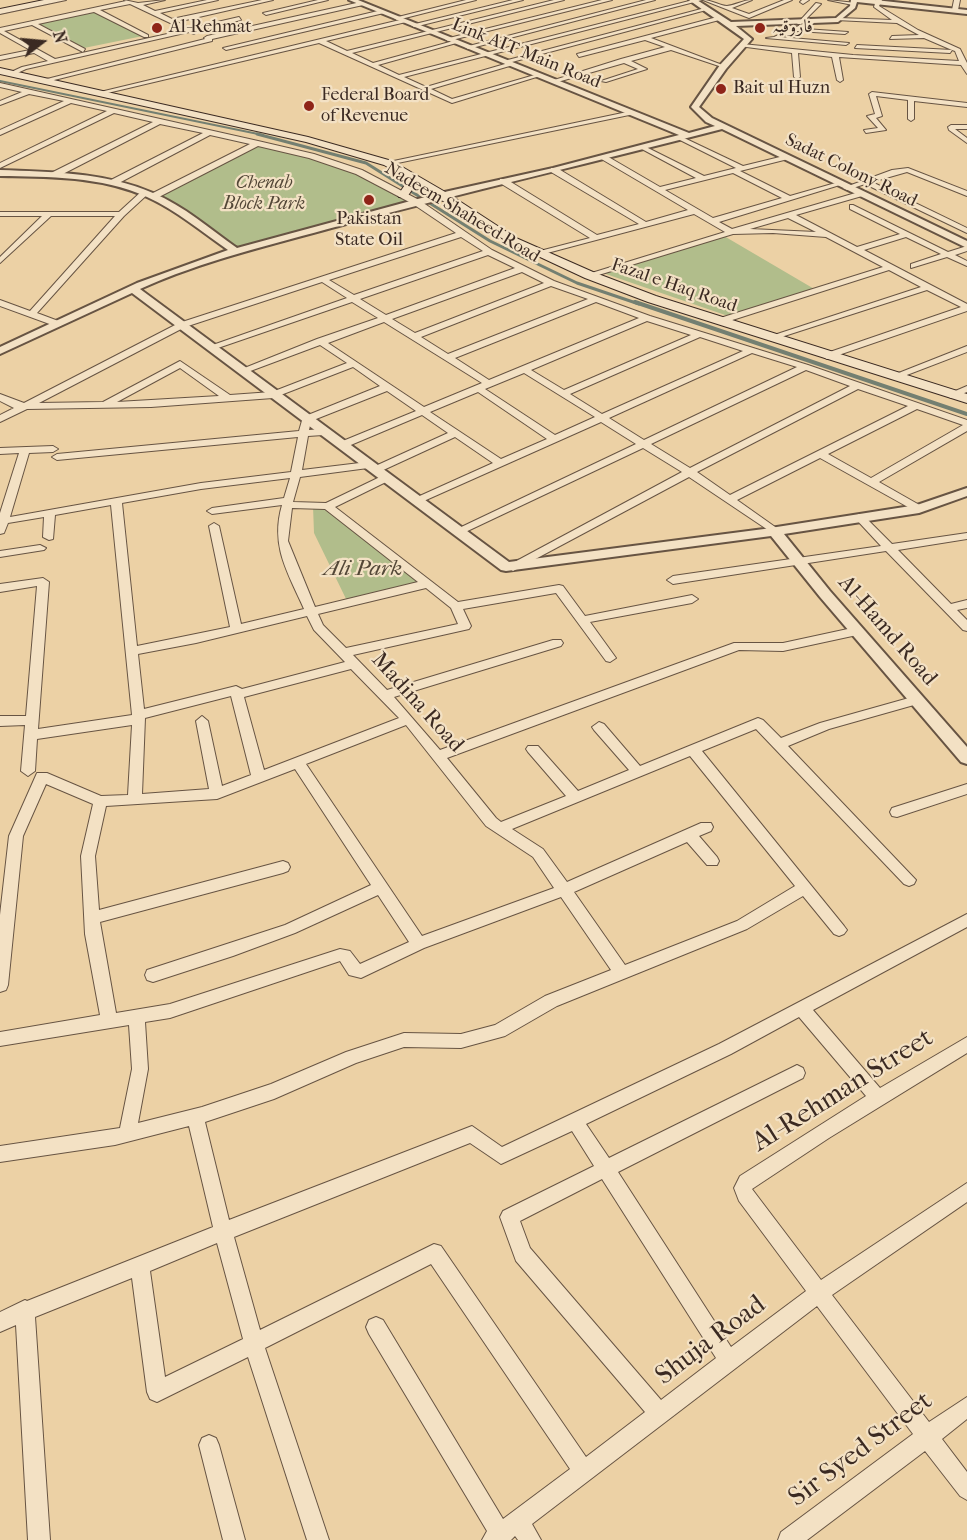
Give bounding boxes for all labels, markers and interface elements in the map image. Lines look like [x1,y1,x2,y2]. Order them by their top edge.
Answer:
north arrow [12,12,72,72]
street label: Link AIT Main Road [448,14,604,94]
place label: Al-Rehmat [169,17,252,39]
place label: فاروقیہ [772,17,813,39]
marker: Al-Rehmat [150,21,164,35]
marker: فاروقیہ [753,21,767,35]
text: N [49,28,71,45]
place label: Bait ul Huzn [733,78,830,100]
marker: Bait ul Huzn [714,82,728,96]
place label: Federal Board of Revenue [321,85,429,128]
marker: Federal Board of Revenue [302,99,316,113]
street label: Sadat Colony Road [781,130,921,212]
street label: Nadeem Shaheed Road [380,158,544,268]
park label: Chenab Block Park [223,173,305,216]
marker: Pakistan State Oil [362,193,376,207]
place label: Pakistan State Oil [335,209,403,252]
street label: Fazal e Haq Road [608,254,740,318]
park label: Ali Park [324,557,402,583]
street label: Al-Hamd Road [832,570,942,692]
street label: Madina Road [365,648,469,758]
street label: Al-Rehman Street [747,1022,939,1160]
street label: Shuja Road [650,1289,772,1393]
street label: Sir Syed Street [783,1385,939,1515]

